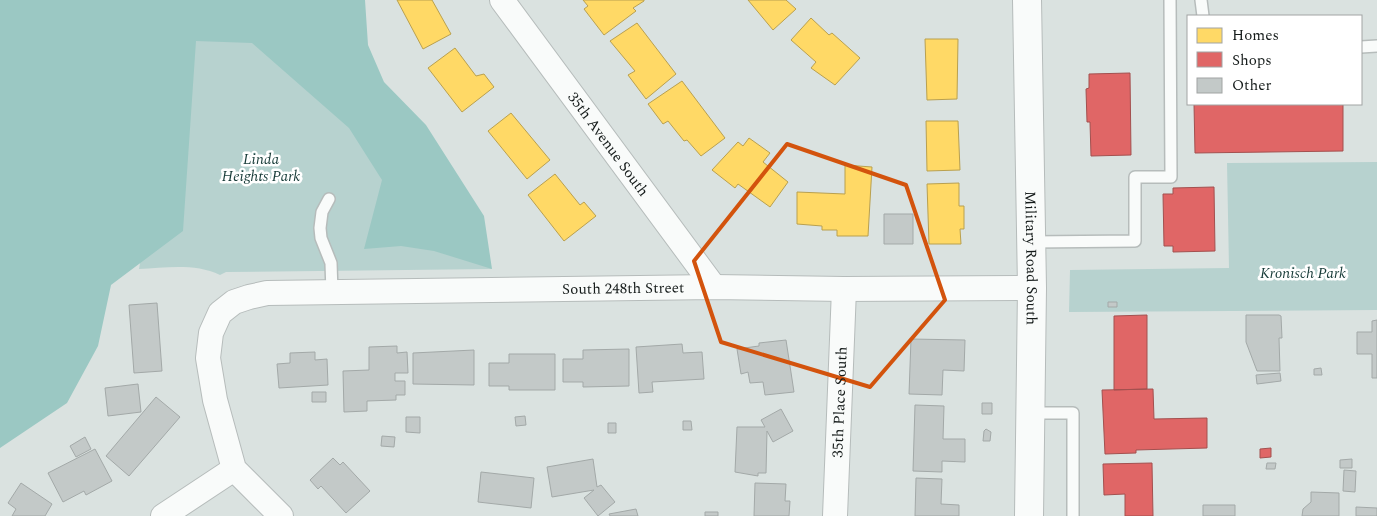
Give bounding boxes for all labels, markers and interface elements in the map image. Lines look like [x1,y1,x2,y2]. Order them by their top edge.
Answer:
legend [1187,15,1362,105]
text: Homes [1232,24,1279,47]
text: Shops [1232,49,1272,72]
text: Other [1232,74,1271,97]
street label: 35th Avenue South [562,87,654,202]
park label: Linda Heights Park [222,148,300,188]
street label: Military Road South [1018,191,1043,325]
park label: Kronisch Park [1260,262,1346,285]
street label: South 248th Street [562,276,685,301]
street label: 35th Place South [826,346,854,458]

